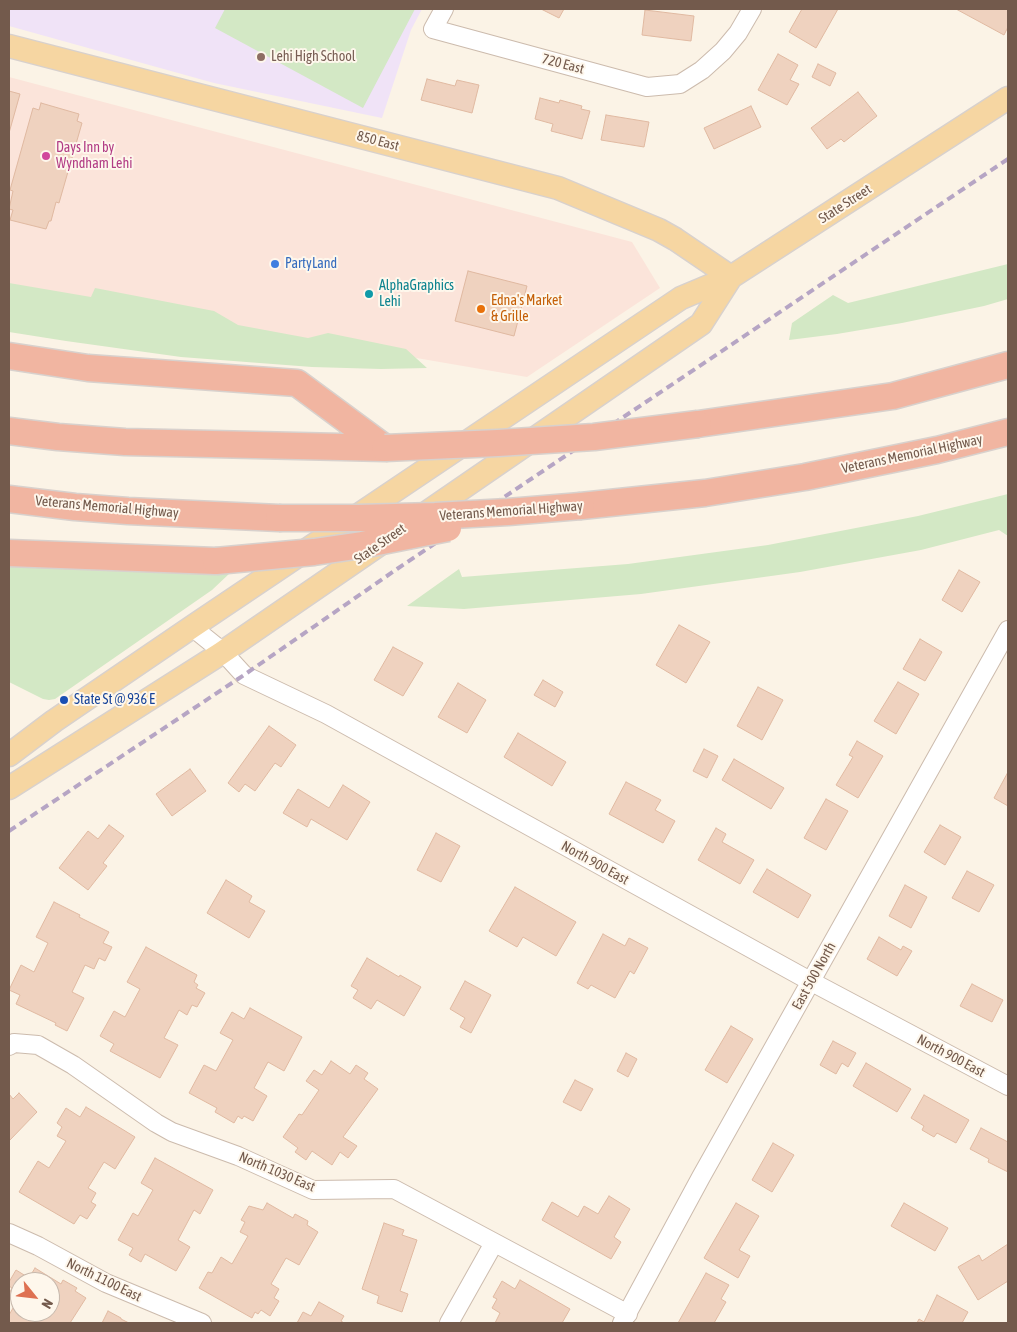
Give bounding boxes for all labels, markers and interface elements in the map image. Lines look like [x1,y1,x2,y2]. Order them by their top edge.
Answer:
place label: Lehi High School [271,49,356,65]
street label: 720 East [540,50,586,78]
marker: Lehi High School [255,51,267,63]
street label: 850 East [355,127,401,155]
place label: Days Inn by Wyndham Lehi [56,140,132,172]
marker: Days Inn by Wyndham Lehi [40,150,52,162]
street label: State Street [816,181,874,227]
place label: PartyLand [285,256,337,272]
marker: PartyLand [269,258,281,270]
place label: AlphaGraphics Lehi [379,278,454,310]
marker: AlphaGraphics Lehi [363,288,375,300]
place label: Edna's Market & Grille [491,293,562,326]
marker: Edna's Market & Grille [475,303,487,315]
street label: Veterans Memorial Highway [840,431,984,477]
street label: Veterans Memorial Highway [35,492,179,522]
street label: Veterans Memorial Highway [439,498,583,524]
street label: State Street [351,520,409,568]
place label: State St @ 936 E [74,692,155,708]
marker: State St @ 936 E [58,694,70,706]
street label: North 900 East [558,838,632,888]
street label: East 500 North [789,939,839,1013]
street label: North 900 East [914,1031,988,1081]
street label: North 1030 East [236,1148,318,1196]
street label: North 1100 East [64,1255,144,1305]
north arrow [10,1272,60,1322]
text: N [38,1296,56,1311]

